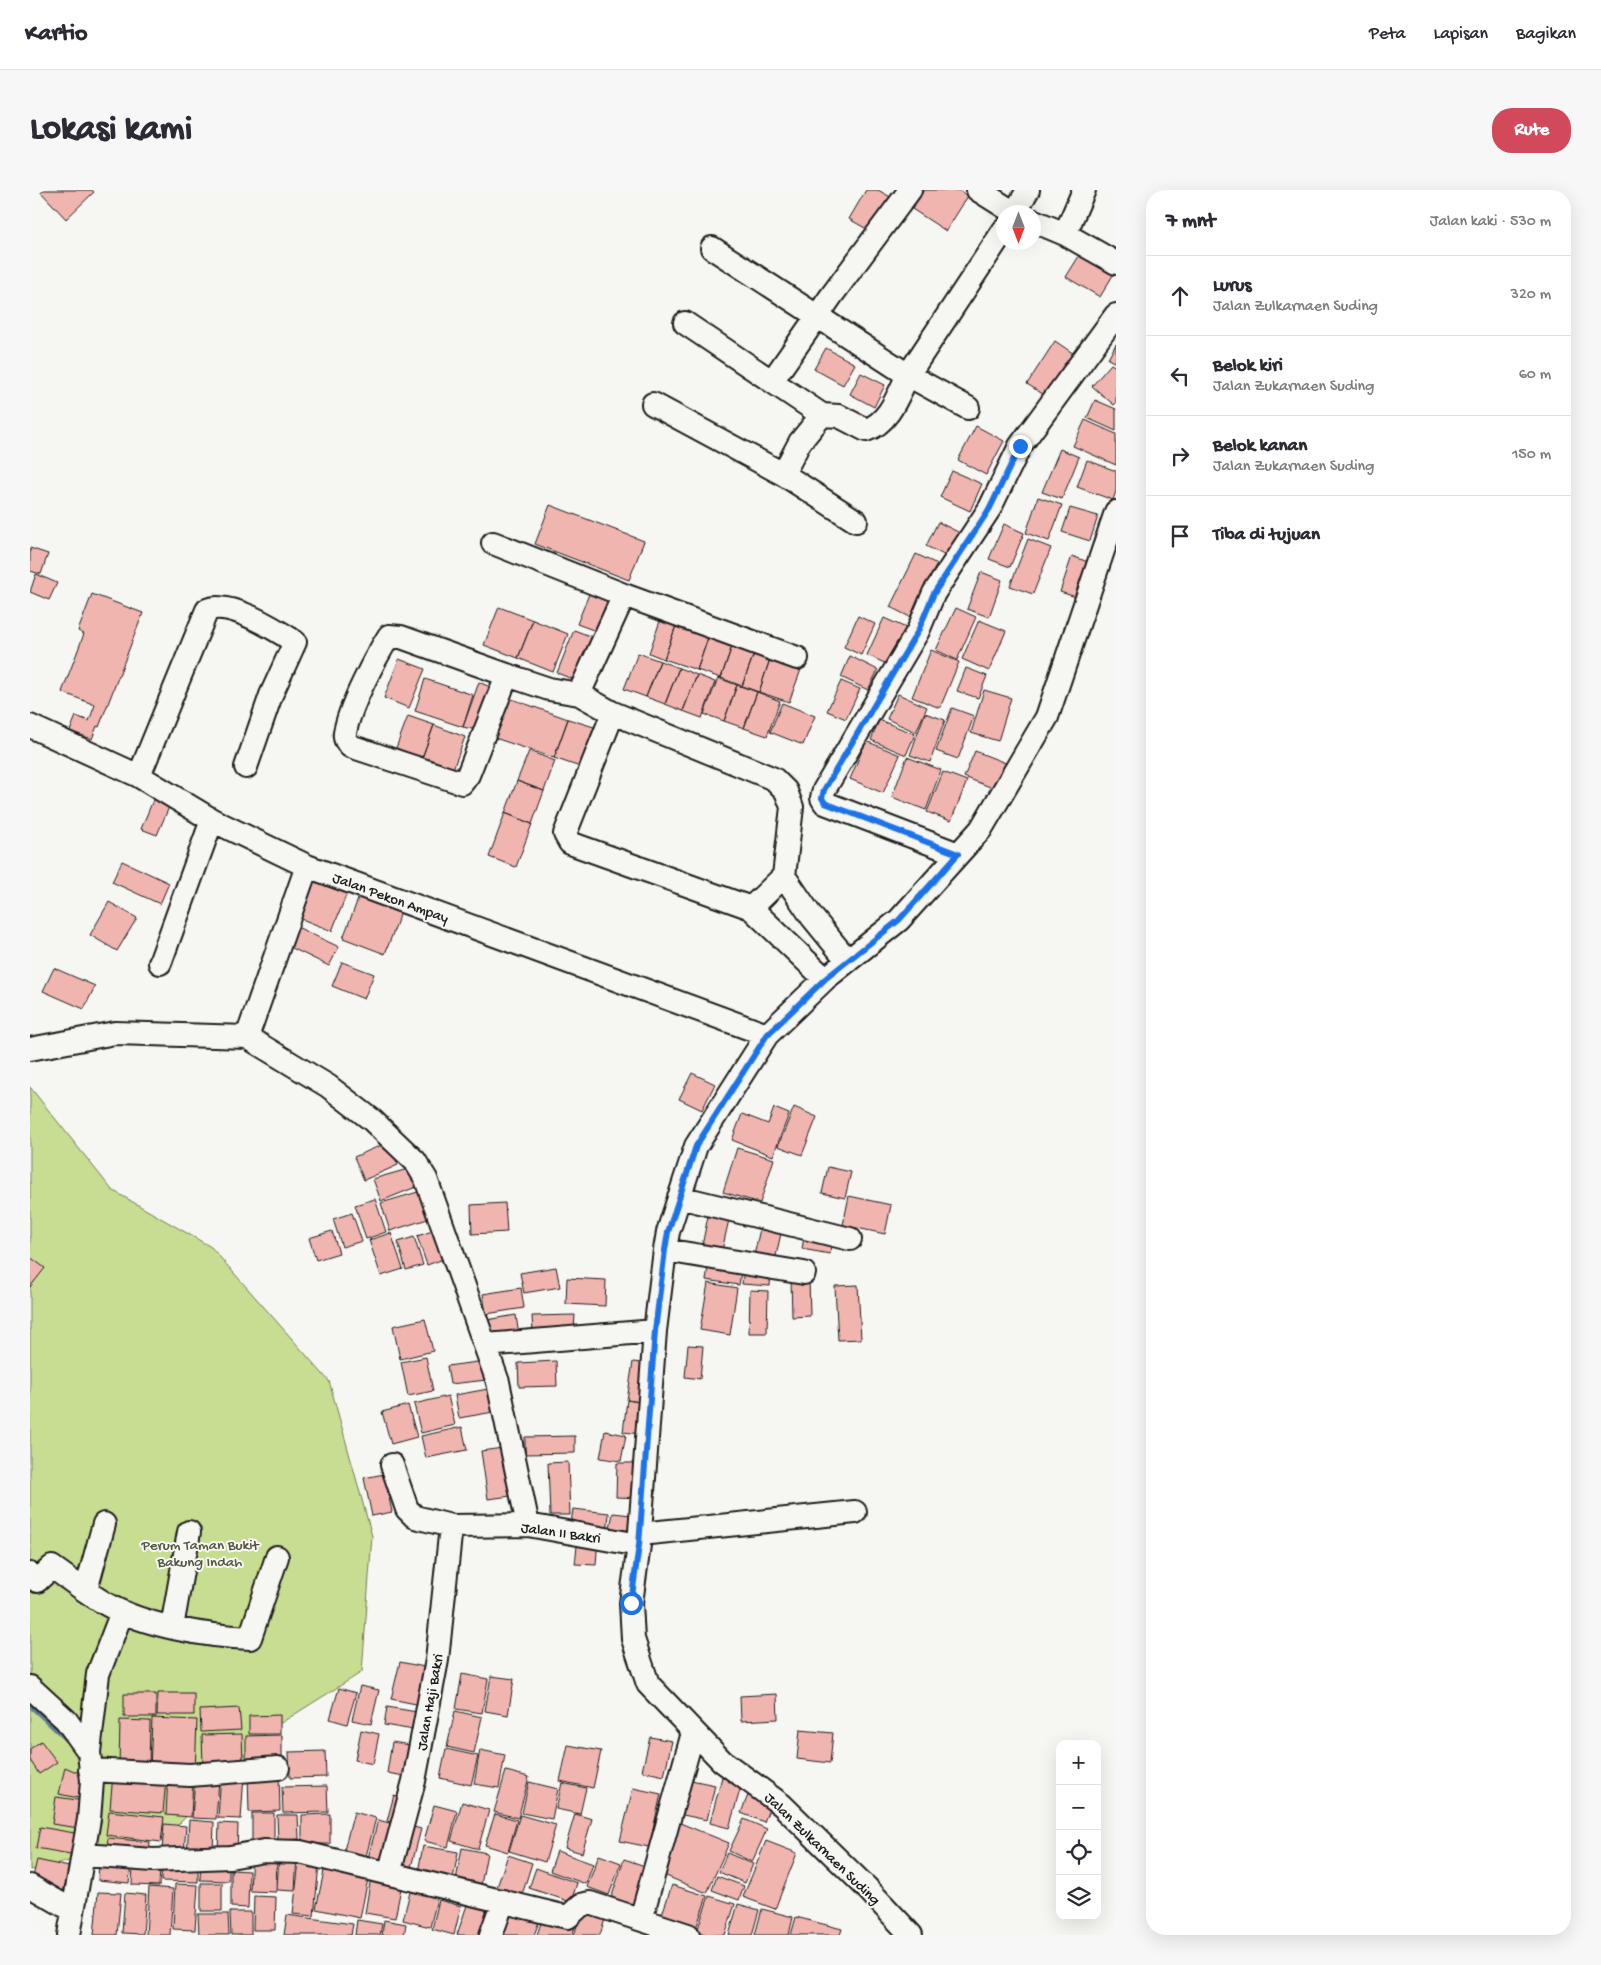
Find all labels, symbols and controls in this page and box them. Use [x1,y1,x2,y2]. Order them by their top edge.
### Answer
text: Kartio [25,20,88,49]
text: Peta [1369,24,1406,45]
text: Lapisan [1434,24,1488,45]
text: Bagikan [1516,24,1576,45]
button: Rute [1492,108,1571,153]
text: Lokasi kami [30,110,192,151]
north arrow [996,205,1041,250]
text: 7 mnt [1166,210,1215,235]
text: Jalan kaki · 530 m [1430,213,1551,232]
text: Lurus [1213,275,1252,298]
icon: ahead [1166,282,1194,310]
text: 320 m [1511,286,1551,305]
text: Jalan Zulkarnaen Suding [1213,298,1378,317]
text: Belok kiri [1213,355,1283,378]
icon: left [1166,362,1194,390]
text: 60 m [1519,366,1551,385]
text: Jalan Zukarnaen Suding [1213,378,1374,397]
route end [1009,435,1032,458]
text: Belok kanan [1213,435,1307,458]
icon: right [1166,442,1194,470]
text: 150 m [1512,446,1551,465]
text: Jalan Zukarnaen Suding [1213,458,1374,477]
icon: arrive [1166,522,1194,550]
text: Tiba di tujuan [1213,524,1320,547]
street label: Jalan Pekon Ampay [330,870,451,928]
street label: Jalan II Bakri [520,1519,602,1549]
park label: Perum Taman Bukit Bakung Indah [140,1537,260,1572]
route start [620,1592,643,1615]
street label: Jalan Haji Bakri [414,1653,448,1752]
map controls [1056,1740,1101,1920]
button: + [1056,1740,1101,1785]
button: − [1056,1785,1101,1830]
street label: Jalan Zulkarnaen Suding [760,1789,883,1910]
button: locate [1056,1830,1101,1875]
button: layers [1056,1875,1101,1920]

